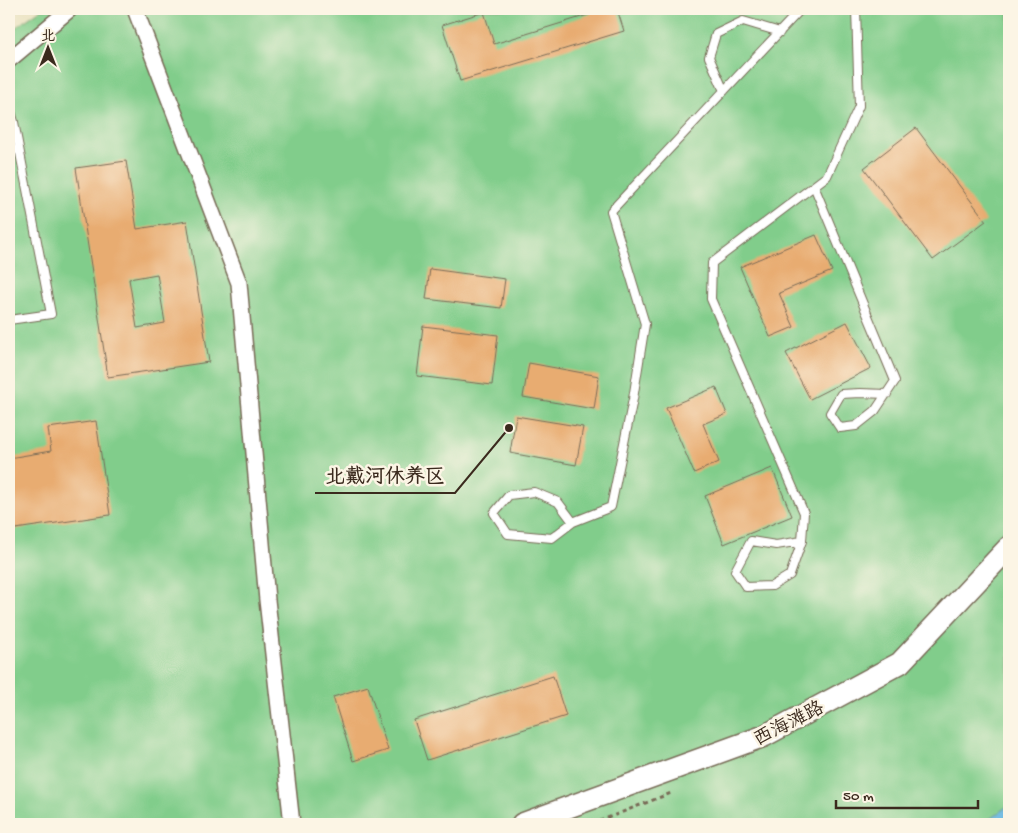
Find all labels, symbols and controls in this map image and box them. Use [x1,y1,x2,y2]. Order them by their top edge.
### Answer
north arrow [22,22,72,72]
text: 北 [41,29,55,46]
callout: 北戴河休养区 [315,458,455,493]
text: 北戴河休养区 [325,465,445,490]
street label: 西海滩路 [750,697,829,753]
scale bar [836,778,978,810]
text: 50 m [843,788,874,806]

